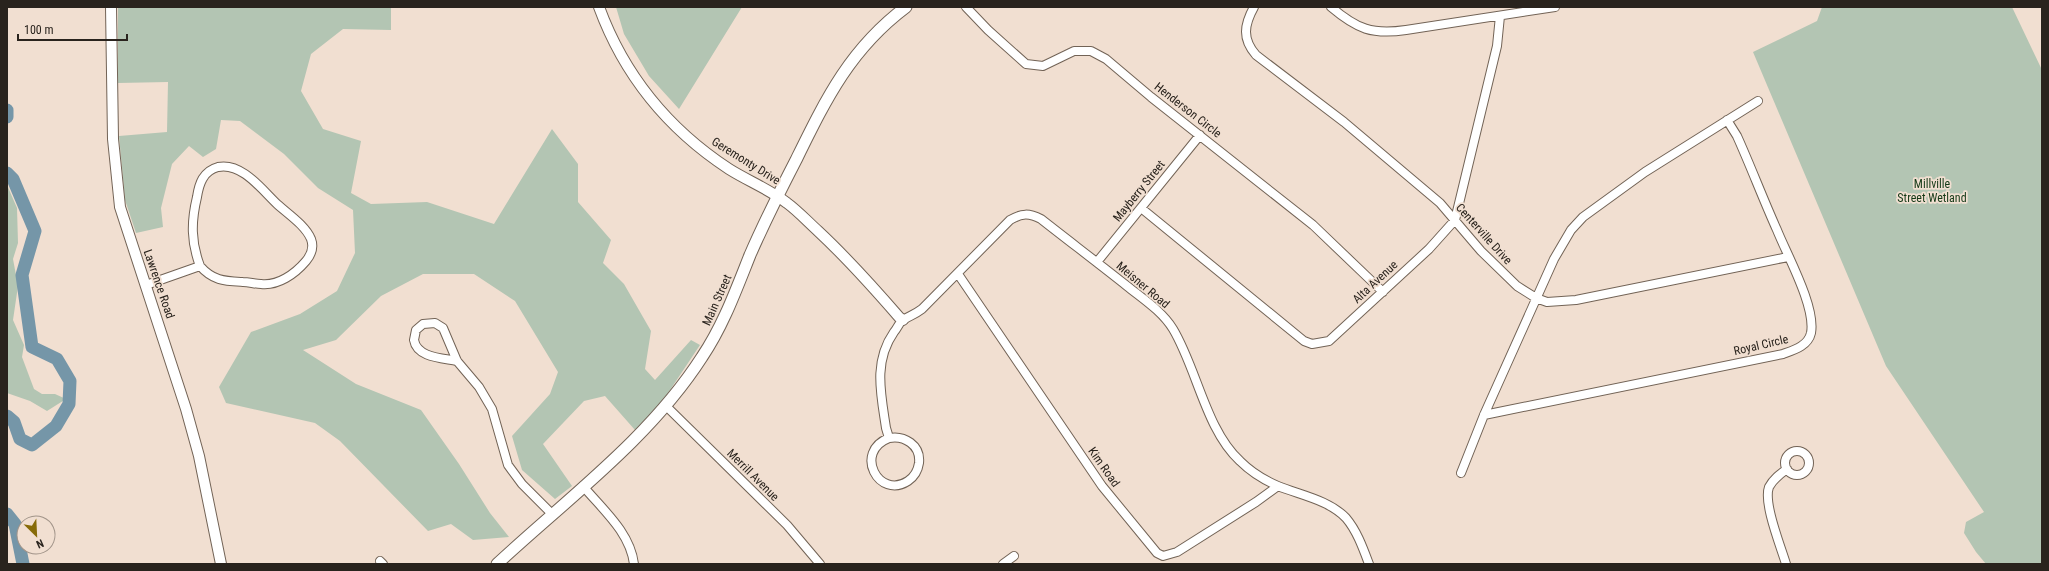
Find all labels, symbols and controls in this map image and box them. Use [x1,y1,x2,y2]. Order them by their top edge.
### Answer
scale bar [18,16,127,42]
text: 100 m [24,23,54,37]
street label: Henderson Circle [1152,79,1225,141]
street label: Geremonty Drive [709,134,783,188]
street label: Mayberry Street [1110,157,1168,224]
park label: Millville Street Wetland [1897,177,1967,205]
street label: Centerville Drive [1453,201,1515,268]
street label: Lawrence Road [141,248,177,320]
street label: Alta Avenue [1350,257,1401,306]
street label: Meisner Road [1114,259,1172,311]
street label: Main Street [700,272,735,328]
street label: Royal Circle [1732,332,1790,358]
street label: Kim Road [1085,444,1123,490]
street label: Merrill Avenue [724,446,782,504]
north arrow [16,515,56,555]
text: N [34,536,46,551]

